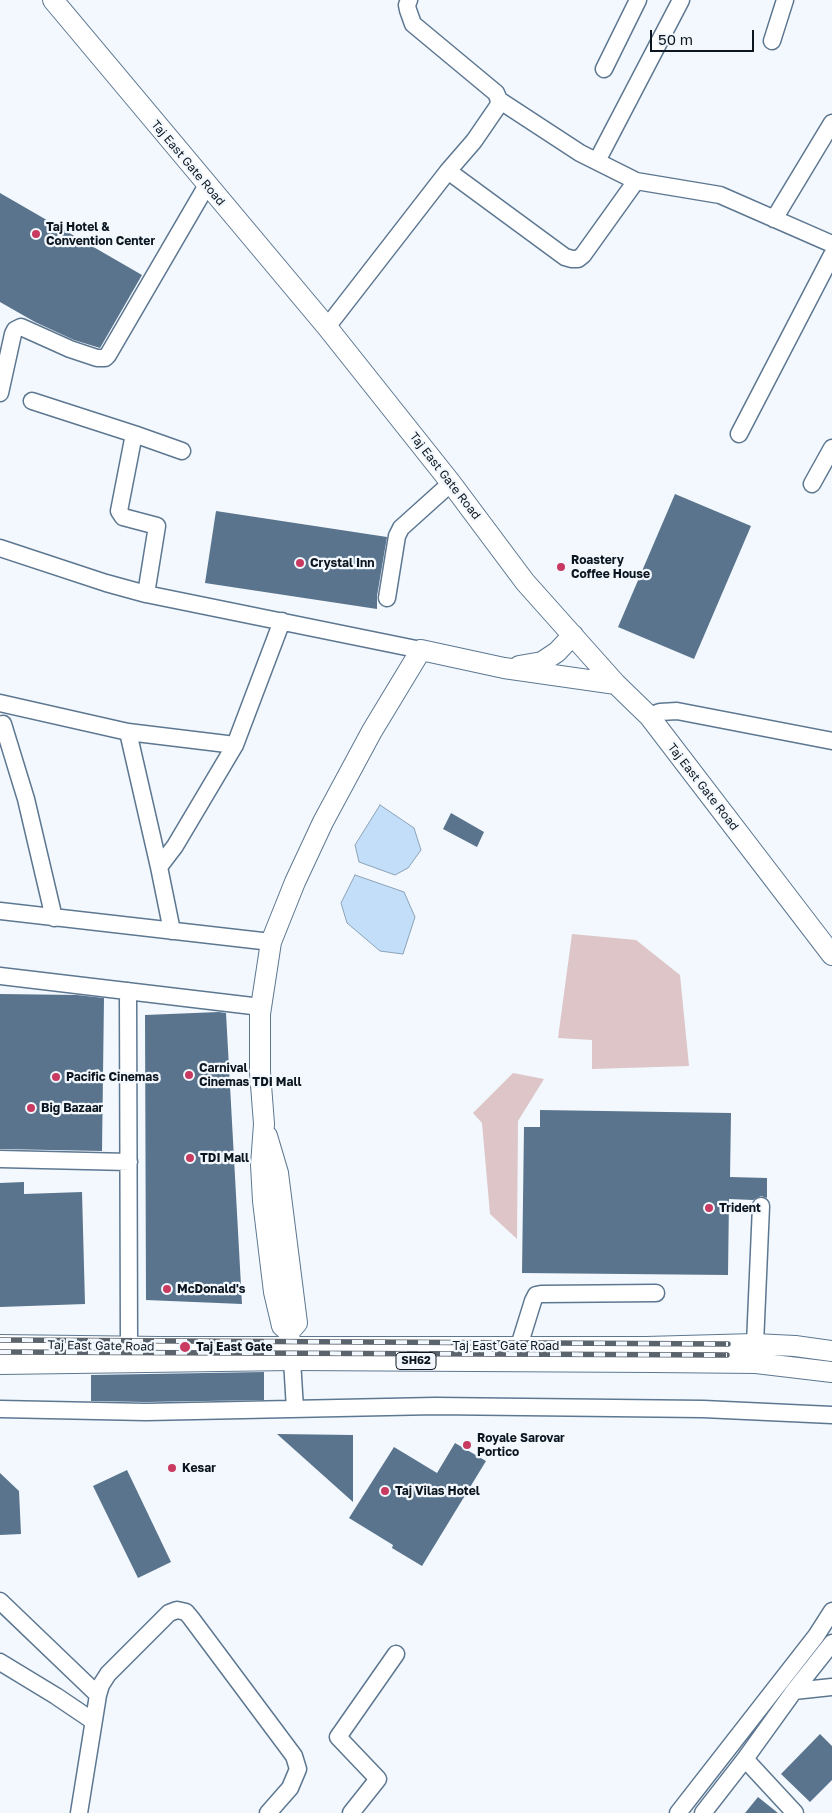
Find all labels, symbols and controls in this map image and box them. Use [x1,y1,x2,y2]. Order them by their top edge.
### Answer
scale bar [652,20,756,52]
text: 50 m [658,30,693,48]
street label: Taj East Gate Road [148,117,228,209]
place label: Taj Hotel & Convention Center [46,220,155,248]
marker: Taj Hotel & Convention Center [30,228,42,240]
street label: Taj East Gate Road [406,429,484,523]
place label: Roastery Coffee House [571,553,650,581]
place label: Crystal Inn [310,556,375,570]
marker: Crystal Inn [294,557,306,569]
marker: Roastery Coffee House [555,561,567,573]
street label: Taj East Gate Road [664,740,742,834]
place label: Carnival Cinemas TDI Mall [199,1061,301,1089]
marker: Carnival Cinemas TDI Mall [183,1069,195,1081]
place label: Pacific Cinemas [66,1070,159,1084]
marker: Pacific Cinemas [50,1071,62,1083]
place label: Big Bazaar [41,1101,103,1115]
marker: Big Bazaar [25,1102,37,1114]
place label: TDI Mall [200,1151,249,1165]
marker: TDI Mall [184,1152,196,1164]
place label: Trident [719,1201,761,1215]
marker: Trident [703,1202,715,1214]
place label: McDonald's [177,1282,246,1296]
marker: McDonald's [161,1283,173,1295]
street label: Taj East Gate Road [47,1338,155,1354]
street label: Taj East Gate Road [453,1339,559,1353]
marker: Taj East Gate [178,1340,192,1354]
place label: Taj East Gate [196,1340,273,1354]
road number: SH62 [396,1352,436,1370]
place label: Royale Sarovar Portico [477,1431,565,1459]
marker: Royale Sarovar Portico [461,1439,473,1451]
place label: Kesar [182,1461,216,1475]
marker: Kesar [166,1462,178,1474]
place label: Taj Vilas Hotel [395,1484,480,1498]
marker: Taj Vilas Hotel [379,1485,391,1497]

